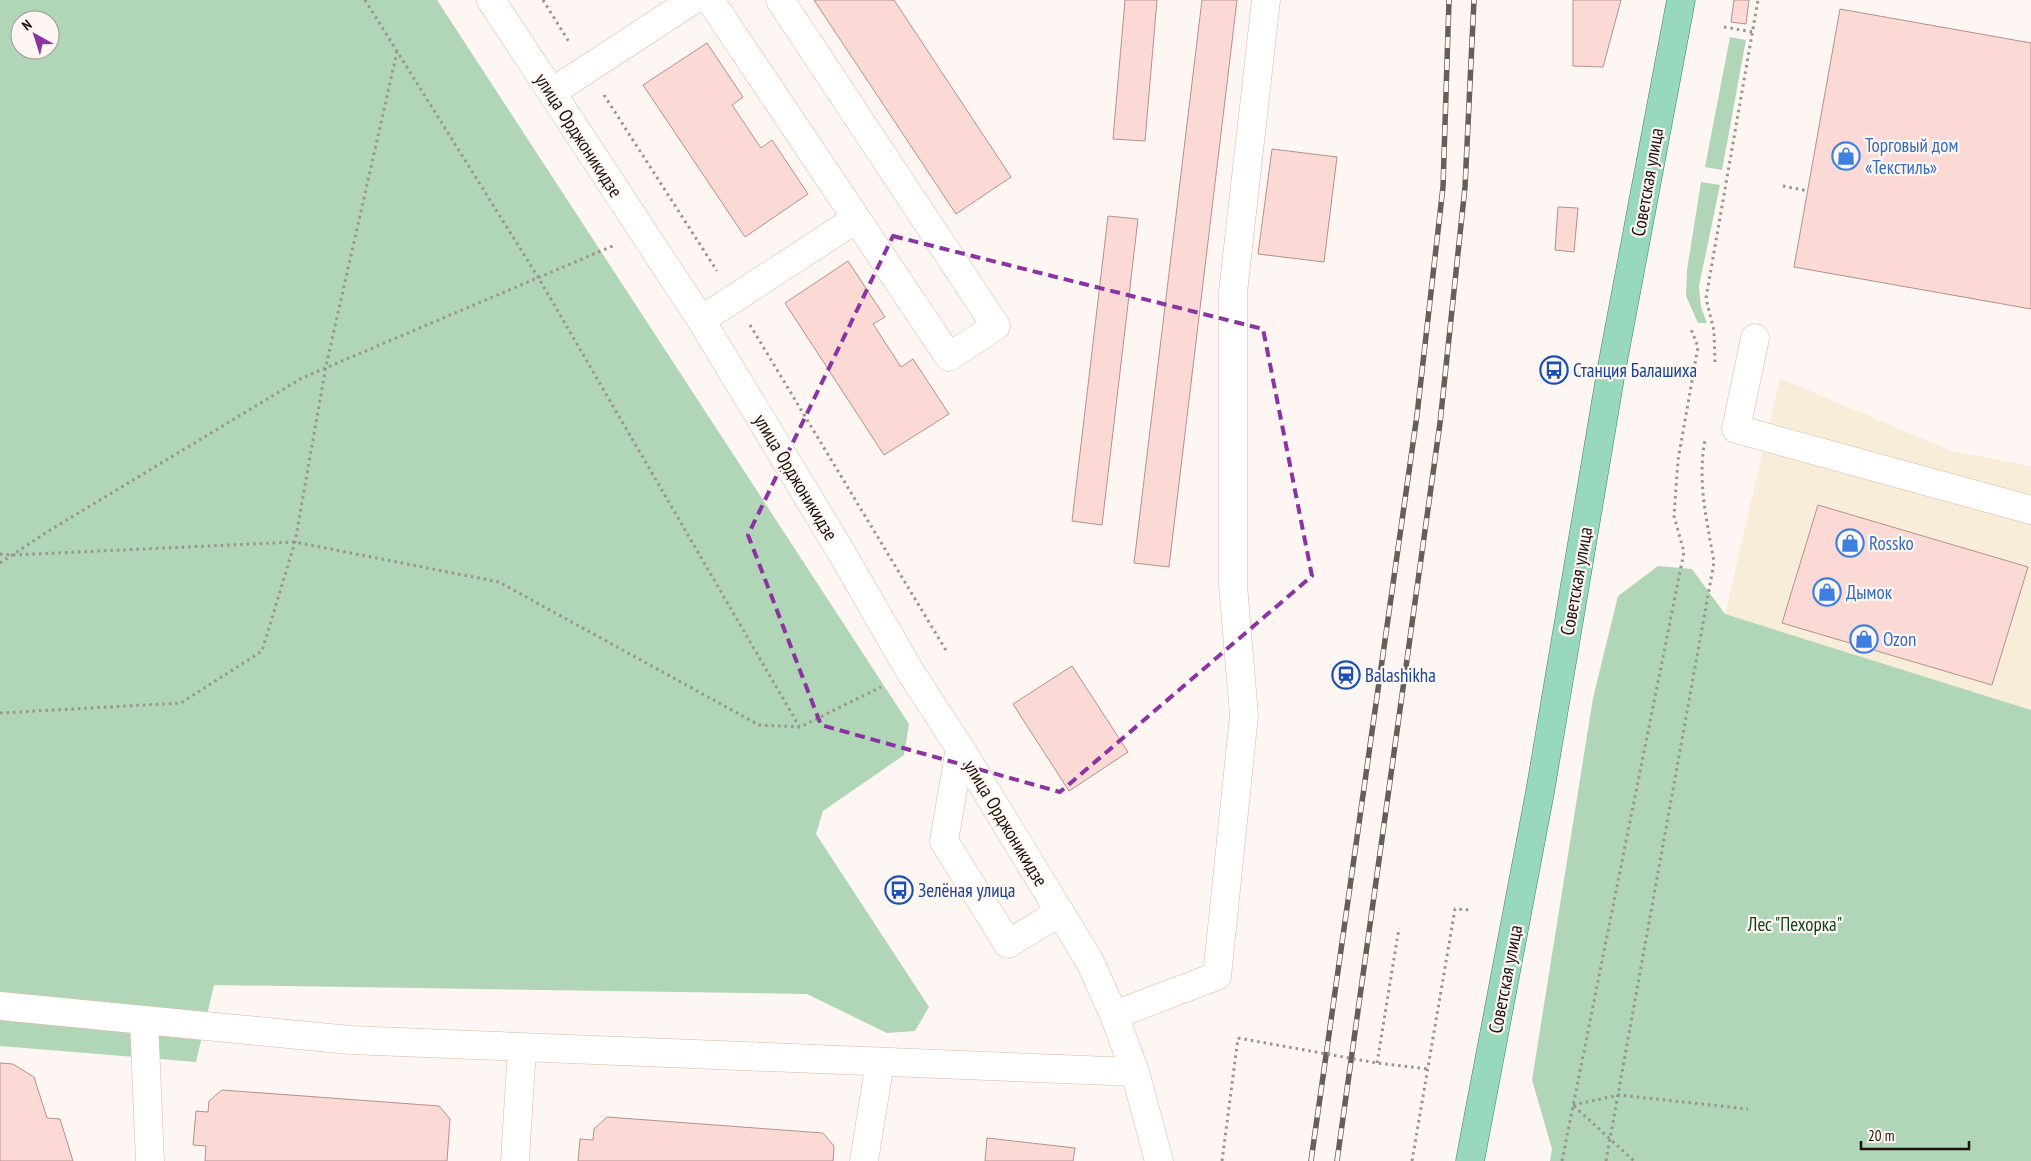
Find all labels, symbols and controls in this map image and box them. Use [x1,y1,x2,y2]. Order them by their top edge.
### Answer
north arrow [10,10,60,60]
text: N [18,16,35,34]
street label: улица Орджоникидзе [530,68,628,202]
street label: Советская улица [1626,126,1668,238]
place label: Торговый дом «Текстиль» [1865,133,1958,179]
shop icon: Торговый дом «Текстиль» [1831,141,1861,171]
bus stop icon: Станция Балашиха [1539,355,1569,385]
place label: Станция Балашиха [1573,358,1697,382]
street label: улица Орджоникидзе [749,409,843,545]
street label: Советская улица [1555,525,1597,637]
shop icon: Rossko [1835,528,1865,558]
place label: Rossko [1869,531,1914,555]
shop icon: Дымок [1812,577,1842,607]
place label: Дымок [1846,580,1893,604]
shop icon: Ozon [1849,624,1879,654]
place label: Ozon [1883,627,1916,651]
station icon: Balashikha [1331,660,1361,690]
place label: Balashikha [1365,663,1436,687]
street label: улица Орджоникидзе [959,755,1053,891]
bus stop icon: Зелёная улица [884,875,914,905]
place label: Зелёная улица [918,878,1015,902]
park label: Лес "Пехорка" [1747,912,1842,936]
street label: Советская улица [1483,923,1527,1035]
scale bar [1861,1118,1968,1150]
text: 20 m [1868,1126,1894,1145]

